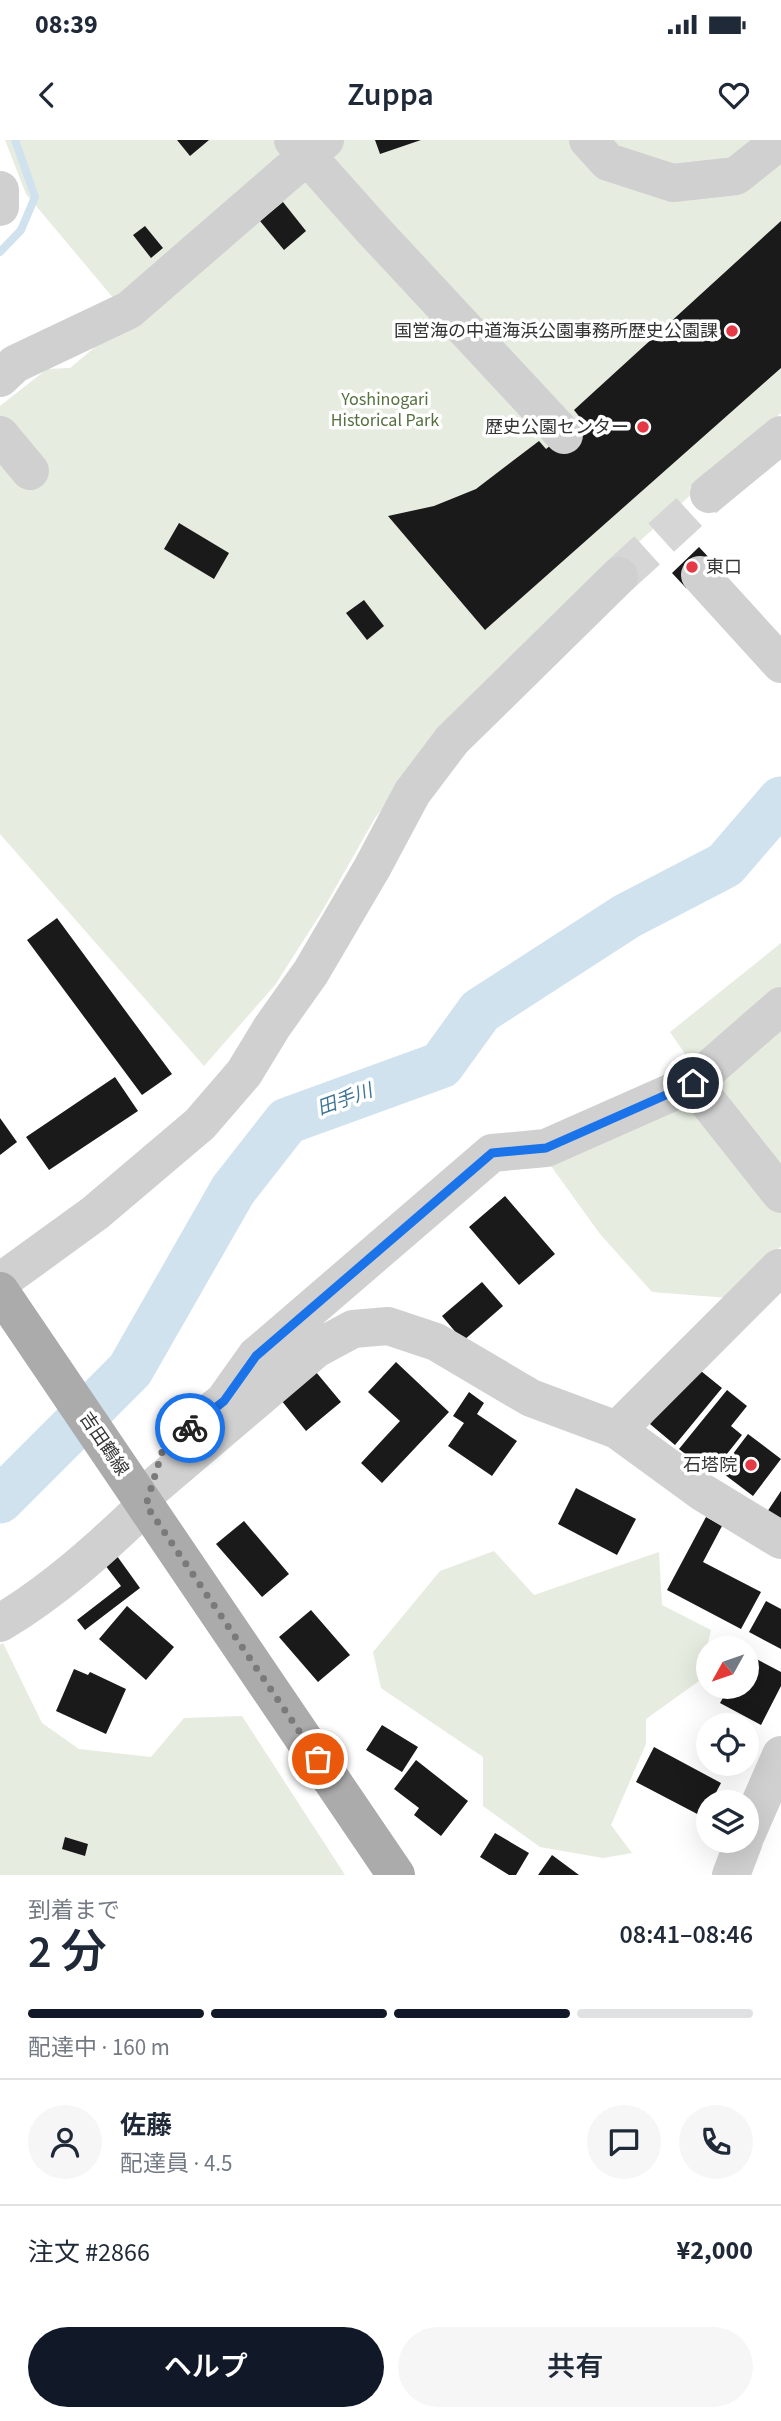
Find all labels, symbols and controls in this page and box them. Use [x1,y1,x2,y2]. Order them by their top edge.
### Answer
text: 08:39 [35,6,98,43]
text: Zuppa [347,72,434,118]
icon: back [28,76,66,114]
icon: heart [715,76,753,114]
place label: 国営海の中道海浜公園事務所歴史公園課 [394,319,718,344]
marker: 国営海の中道海浜公園事務所歴史公園課 [724,323,740,339]
park label: Yoshinogari Historical Park [331,387,439,433]
place label: 歴史公園センター [485,415,629,440]
marker: 歴史公園センター [635,419,651,435]
place label: 東口 [706,555,742,580]
marker: 東口 [684,559,700,575]
pin [663,1053,723,1113]
icon: home [674,1064,712,1102]
water label: 田手川 [314,1077,378,1122]
courier [155,1393,225,1463]
street label: 吉田鶴線 [74,1407,134,1481]
icon: bike [171,1409,209,1447]
place label: 石塔院 [683,1453,737,1478]
marker: 石塔院 [743,1457,759,1473]
north arrow [696,1636,760,1699]
map controls [696,1636,759,1853]
button: locate [696,1713,759,1776]
pin [288,1729,348,1789]
icon: bag [299,1740,337,1778]
button: layers [696,1790,759,1853]
text: 到着まで [28,1894,120,1927]
text: 08:41–08:46 [620,1916,753,1953]
text: 2 分 [28,1920,107,1985]
text: 配達中 · 160 m [28,2031,170,2064]
button: person [28,2105,102,2179]
button: chat [587,2105,661,2179]
button: phone [679,2105,753,2179]
text: 佐藤 [120,2107,172,2144]
text: 配達員 · 4.5 [120,2147,233,2180]
text: ¥2,000 [677,2232,753,2269]
text: 注文 #2866 [28,2234,150,2271]
button: ヘルプ [28,2327,384,2407]
button: 共有 [398,2327,753,2407]

